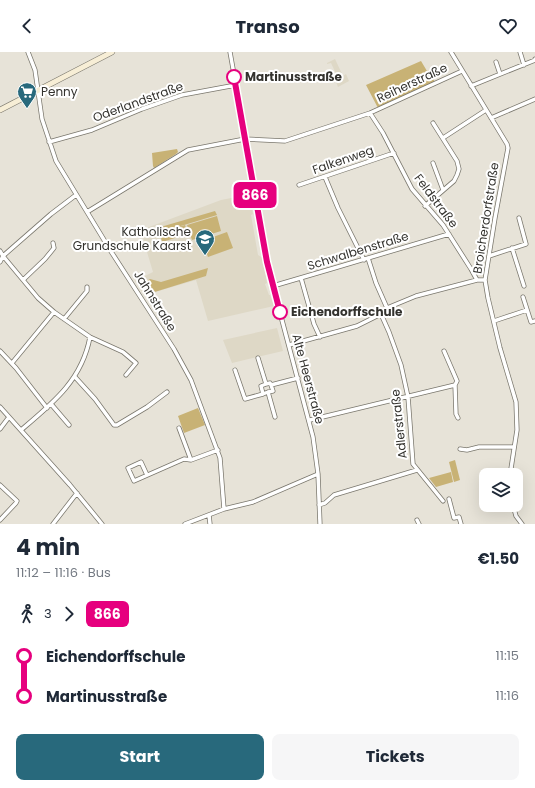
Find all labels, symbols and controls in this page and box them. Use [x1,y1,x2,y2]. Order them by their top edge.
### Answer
text: Transo [235,14,300,39]
icon: back [16,15,38,37]
icon: heart [497,15,519,37]
street label: Reiherstraße [374,59,450,106]
place label: Martinusstraße [245,68,343,85]
marker: Martinusstraße [226,69,242,85]
street label: Oderlandstraße [90,77,185,126]
supermarket icon: Penny [16,81,38,109]
place label: Penny [41,83,78,100]
street label: Falkenweg [310,141,376,178]
street label: Broicherdorfstraße [468,161,503,275]
street label: Feldstraße [411,170,462,231]
line badge: 866 [232,182,278,208]
text: 866 [242,185,268,205]
place label: Katholische Grundschule Kaarst [73,223,191,254]
street label: Schwalbenstraße [305,227,411,274]
school or university icon: Katholische Grundschule Kaarst [194,228,216,256]
street label: Jahnstraße [130,267,181,334]
place label: Eichendorffschule [291,303,403,320]
marker: Eichendorffschule [272,304,288,320]
street label: Alte Heerstraße [288,332,329,426]
street label: Adlerstraße [386,388,411,460]
map controls [479,468,523,512]
button: layers [479,468,523,512]
text: 4 min [16,532,80,563]
text: €1.50 [478,548,519,569]
text: 11:12 – 11:16 · Bus [16,563,111,582]
icon: walk [16,603,38,625]
icon: forward [58,603,80,625]
text: 3 [44,604,52,623]
text: 866 [94,604,121,624]
text: Eichendorffschule [46,646,185,667]
text: 11:15 [496,646,519,665]
text: Martinusstraße [46,686,167,707]
text: 11:16 [495,686,519,705]
button: Start [16,734,264,780]
button: Tickets [272,734,519,780]

